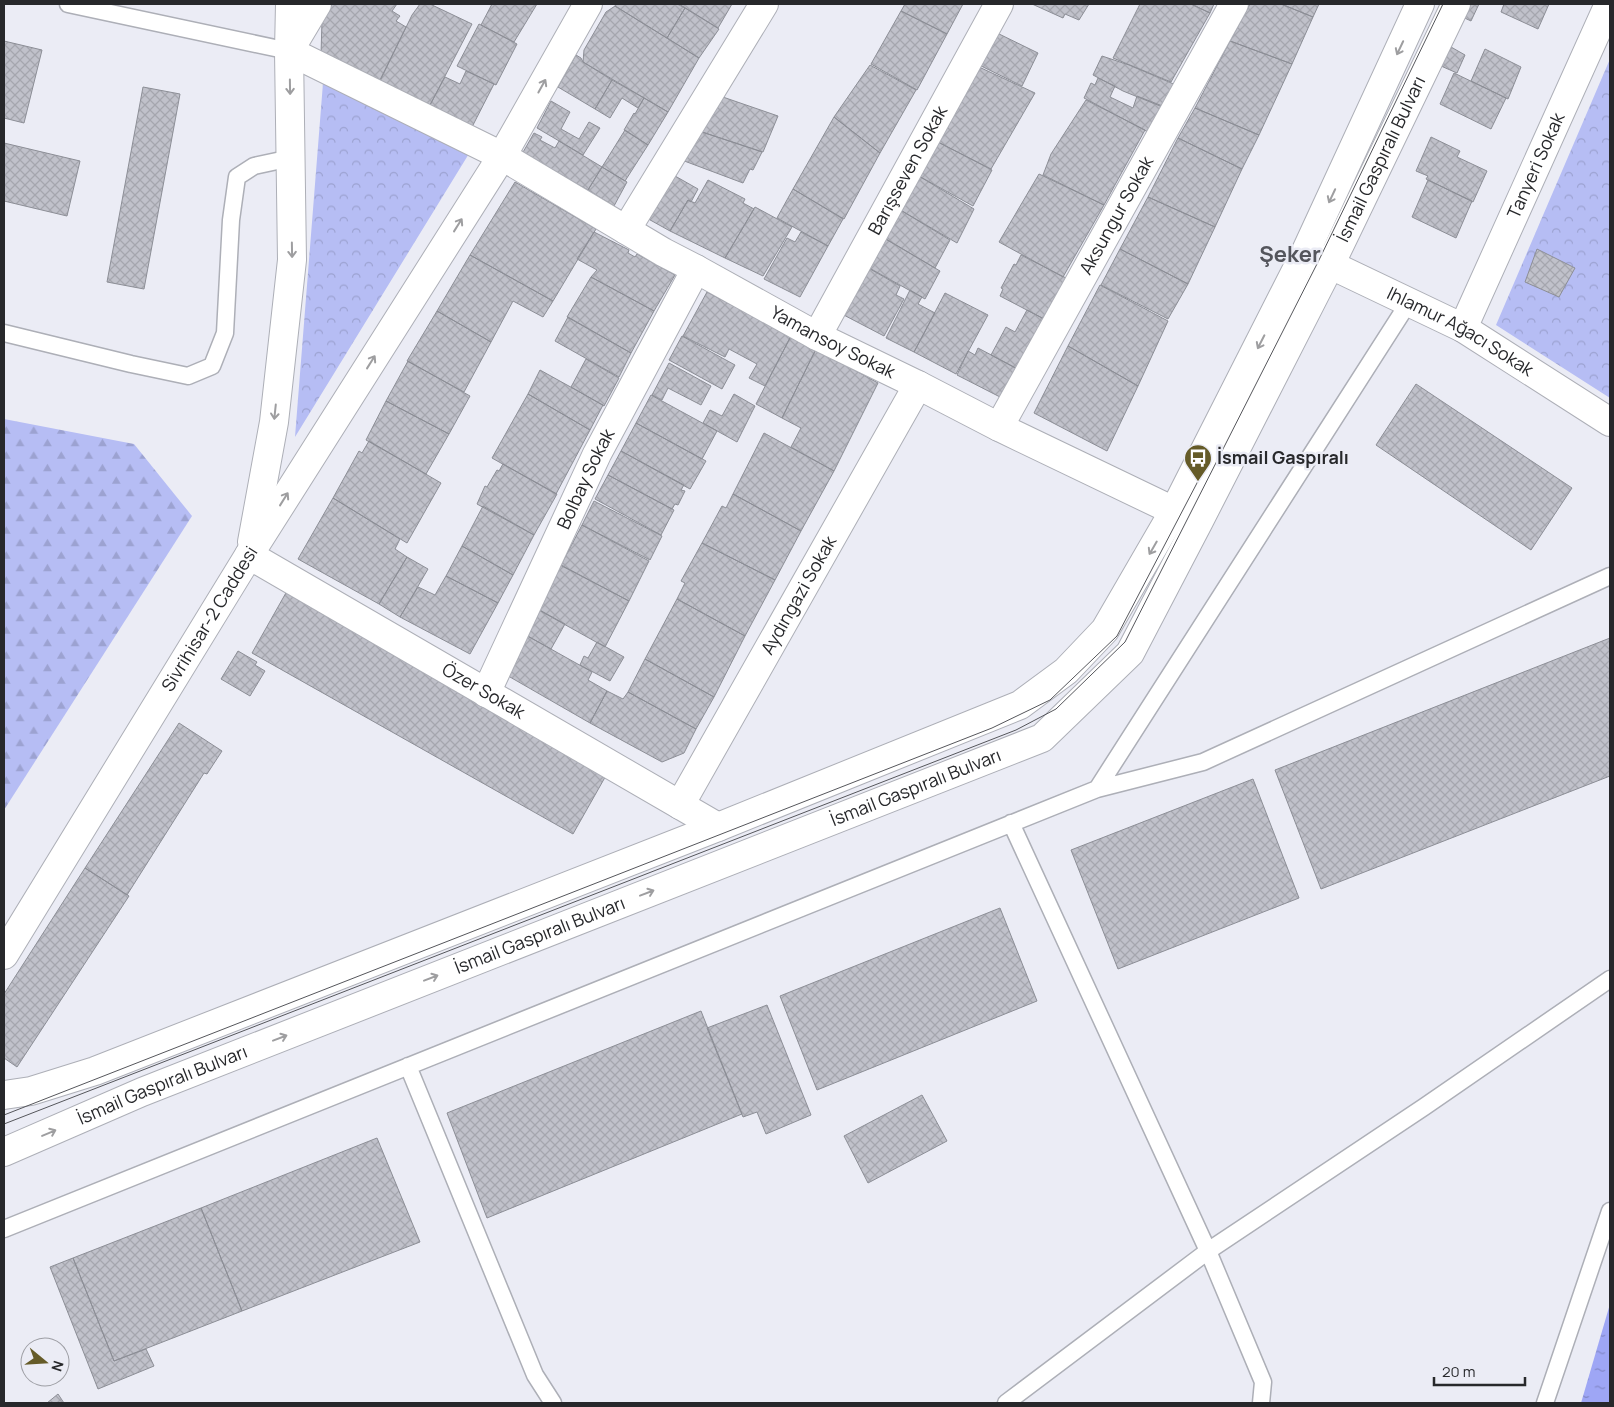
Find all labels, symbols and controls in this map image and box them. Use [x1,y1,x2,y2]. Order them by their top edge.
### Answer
one-way arrow [1395,40,1404,55]
street label: İsmail Gaspıralı Bulvarı [1330,72,1430,246]
one-way arrow [537,78,547,93]
one-way arrow [285,79,294,95]
street label: Barışseven Sokak [862,100,953,239]
street label: Tanyeri Sokak [1501,108,1570,222]
street label: Aksungur Sokak [1073,150,1159,279]
one-way arrow [1327,188,1336,203]
one-way arrow [453,218,464,232]
district label: Şeker [1259,239,1321,269]
one-way arrow [287,242,297,258]
street label: Ihlamur Ağacı Sokak [1383,281,1540,382]
street label: Yamansoy Sokak [767,300,901,384]
one-way arrow [1255,334,1265,349]
one-way arrow [367,356,377,370]
one-way arrow [270,403,280,419]
street label: Bolbay Sokak [551,423,620,533]
bus stop icon: İsmail Gaspıralı [1183,443,1213,482]
place label: İsmail Gaspıralı [1217,445,1349,469]
one-way arrow [280,493,290,507]
street label: Aydıngazi Sokak [755,530,842,659]
one-way arrow [1147,540,1157,554]
street label: Sivrihisar-2 Caddesi [155,541,263,695]
street label: Özer Sokak [438,657,531,724]
street label: İsmail Gaspıralı Bulvarı [827,742,1004,831]
one-way arrow [640,888,655,897]
street label: İsmail Gaspıralı Bulvarı [451,890,628,979]
one-way arrow [423,973,438,983]
one-way arrow [272,1033,287,1042]
street label: İsmail Gaspıralı Bulvarı [73,1039,250,1130]
one-way arrow [41,1127,56,1136]
north arrow [20,1337,70,1387]
scale bar [1434,1354,1525,1386]
text: N [47,1358,68,1374]
text: 20 m [1442,1361,1475,1382]

